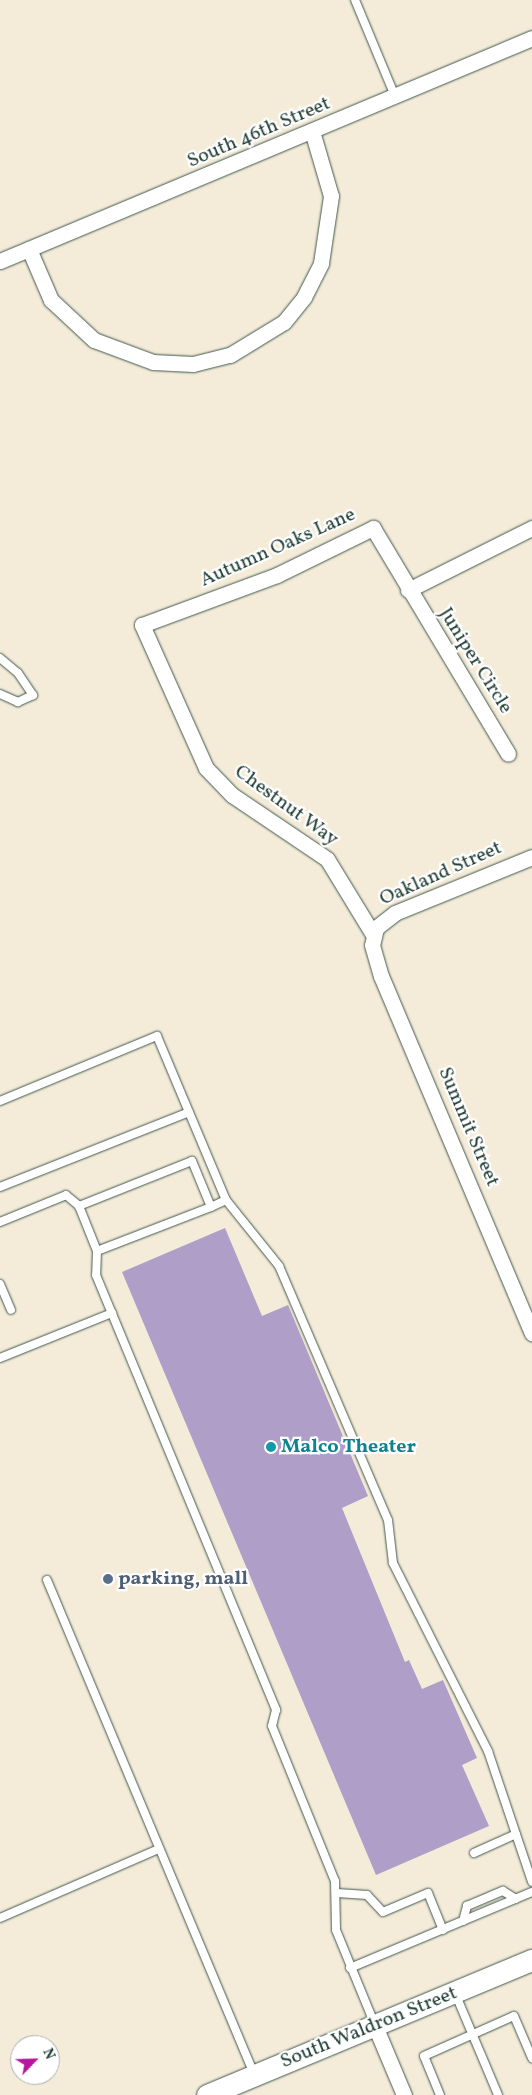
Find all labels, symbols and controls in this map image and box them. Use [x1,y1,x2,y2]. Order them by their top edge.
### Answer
street label: South 46th Street [184,92,334,174]
street label: Autumn Oaks Lane [197,503,359,593]
street label: Juniper Circle [433,604,517,718]
street label: Chestnut Way [229,760,343,852]
street label: Oakland Street [376,836,506,912]
street label: Summit Street [432,1064,504,1190]
place label: Malco Theater [281,1435,416,1459]
marker: Malco Theater [265,1441,277,1453]
place label: parking, mall [118,1567,248,1591]
marker: parking, mall [102,1573,114,1585]
street label: South Waldron Street [277,1981,461,2075]
north arrow [10,2035,60,2085]
text: N [37,2046,59,2063]

